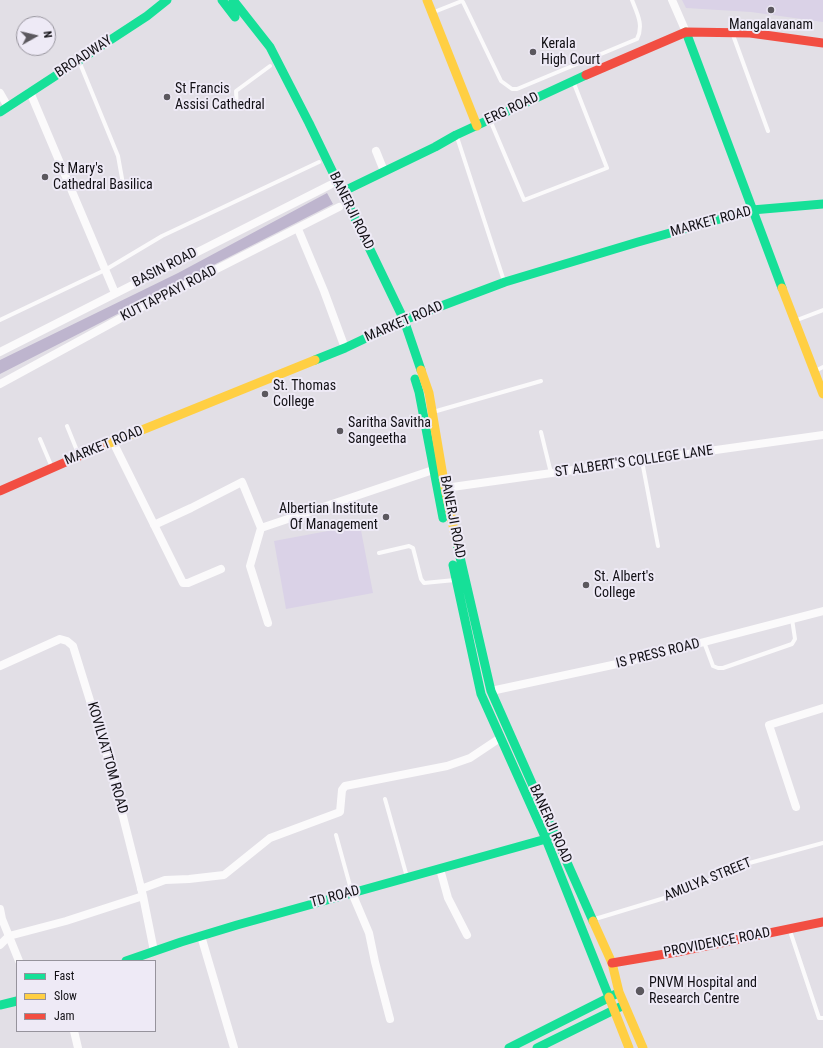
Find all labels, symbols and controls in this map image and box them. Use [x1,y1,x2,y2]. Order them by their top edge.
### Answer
marker: Mangalavanam [766,5,776,15]
north arrow [16,16,56,56]
place label: Mangalavanam [729,17,813,33]
text: N [40,30,54,39]
street label: BROADWAY [52,32,116,82]
place label: Kerala High Court [541,36,600,68]
marker: Kerala High Court [528,47,538,57]
place label: St Francis Assisi Cathedral [175,81,265,114]
street label: ERG ROAD [482,89,542,129]
marker: St Francis Assisi Cathedral [162,92,172,102]
place label: St Mary's Cathedral Basilica [53,161,153,194]
street label: BANERJI ROAD [325,170,377,252]
marker: St Mary's Cathedral Basilica [40,172,50,182]
street label: MARKET ROAD [669,203,753,241]
street label: BASIN ROAD [130,245,200,291]
street label: KUTTAPPAYI ROAD [118,263,220,325]
street label: MARKET ROAD [362,298,446,346]
place label: St. Thomas College [273,378,336,410]
marker: St. Thomas College [260,389,270,399]
place label: Saritha Savitha Sangeetha [348,415,431,448]
street label: MARKET ROAD [62,423,146,469]
marker: Saritha Savitha Sangeetha [335,426,345,436]
street label: ST ALBERT'S COLLEGE LANE [554,443,714,481]
street label: BANERJI ROAD [436,474,468,560]
place label: Albertian Institute Of Management [279,501,378,534]
marker: Albertian Institute Of Management [381,512,391,522]
place label: St. Albert's College [594,569,654,602]
marker: St. Albert's College [581,580,591,590]
street label: IS PRESS ROAD [614,635,702,673]
street label: KOVILVATTOM ROAD [83,700,131,816]
street label: BANERJI ROAD [525,782,575,866]
street label: AMULYA STREET [662,855,754,905]
street label: TD ROAD [309,882,361,912]
street label: PROVIDENCE ROAD [662,924,772,962]
legend [16,960,156,1032]
text: Fast [54,969,74,983]
place label: PNVM Hospital and Research Centre [649,975,757,1008]
marker: PNVM Hospital and Research Centre [634,985,646,997]
text: Slow [54,989,77,1003]
text: Jam [54,1009,75,1023]

